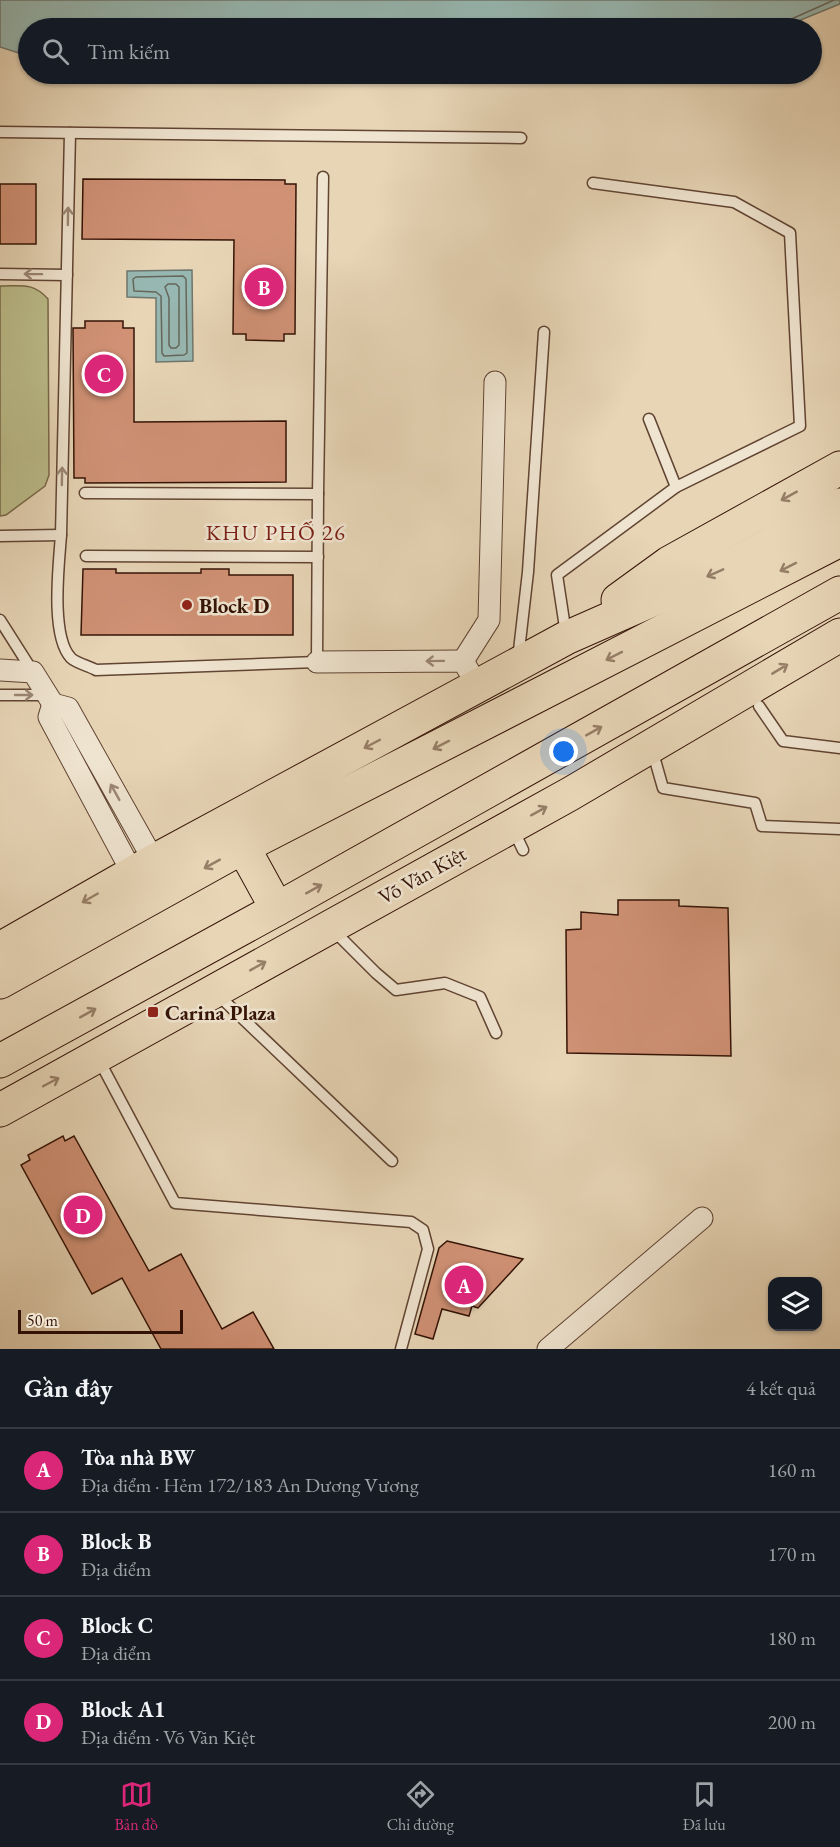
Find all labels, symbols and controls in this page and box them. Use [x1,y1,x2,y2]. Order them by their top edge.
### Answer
search box [18,18,822,84]
icon: search [39,35,72,68]
text: Tìm kiếm [87,37,170,66]
one-way arrow [62,207,74,227]
pin: B [244,264,284,310]
one-way arrow [24,268,44,280]
pin: C [84,352,124,397]
one-way arrow [57,467,68,487]
one-way arrow [781,490,798,502]
district label: KHU PHỐ 26 [206,518,346,547]
one-way arrow [780,561,797,573]
one-way arrow [706,567,724,579]
place label: Block D [199,592,269,619]
marker: Block D [180,598,194,612]
one-way arrow [606,651,624,662]
one-way arrow [425,655,445,667]
one-way arrow [771,663,788,675]
one-way arrow [13,689,33,701]
one-way arrow [585,725,602,737]
your location [549,737,578,766]
one-way arrow [363,739,381,750]
one-way arrow [433,739,450,751]
one-way arrow [109,784,121,801]
one-way arrow [530,805,547,817]
street label: Võ Văn Kiệt [373,840,471,910]
one-way arrow [204,858,221,870]
one-way arrow [306,882,323,894]
one-way arrow [82,892,99,904]
one-way arrow [249,960,266,972]
place label: Carina Plaza [165,999,276,1026]
marker: Carina Plaza [146,1005,160,1019]
one-way arrow [79,1007,96,1019]
one-way arrow [42,1076,60,1087]
pin: D [64,1192,103,1238]
pin: A [444,1262,484,1308]
map controls [768,1277,822,1331]
button: layers [768,1277,822,1331]
scale bar [18,1307,183,1334]
text: 50 m [27,1310,58,1331]
text: Gần đây [24,1371,113,1405]
text: 4 kết quả [746,1375,816,1401]
text: Tòa nhà BW [81,1443,195,1472]
text: A [36,1457,51,1483]
text: 160 m [768,1457,816,1483]
text: Địa điểm · Hẻm 172/183 An Dương Vương [81,1472,419,1498]
text: Block B [81,1527,152,1556]
text: B [37,1541,50,1567]
text: 170 m [768,1541,816,1567]
text: Địa điểm [81,1556,151,1582]
text: Block C [81,1611,153,1640]
text: C [36,1625,51,1651]
text: 180 m [768,1625,816,1651]
text: Địa điểm [81,1640,151,1666]
text: Block A1 [81,1695,165,1724]
text: D [36,1709,51,1735]
text: 200 m [768,1709,816,1735]
text: Địa điểm · Võ Văn Kiệt [81,1724,255,1750]
tab: Bản đồ [114,1778,158,1835]
tab: Chỉ đường [387,1778,454,1835]
tab: Đã lưu [683,1778,726,1835]

